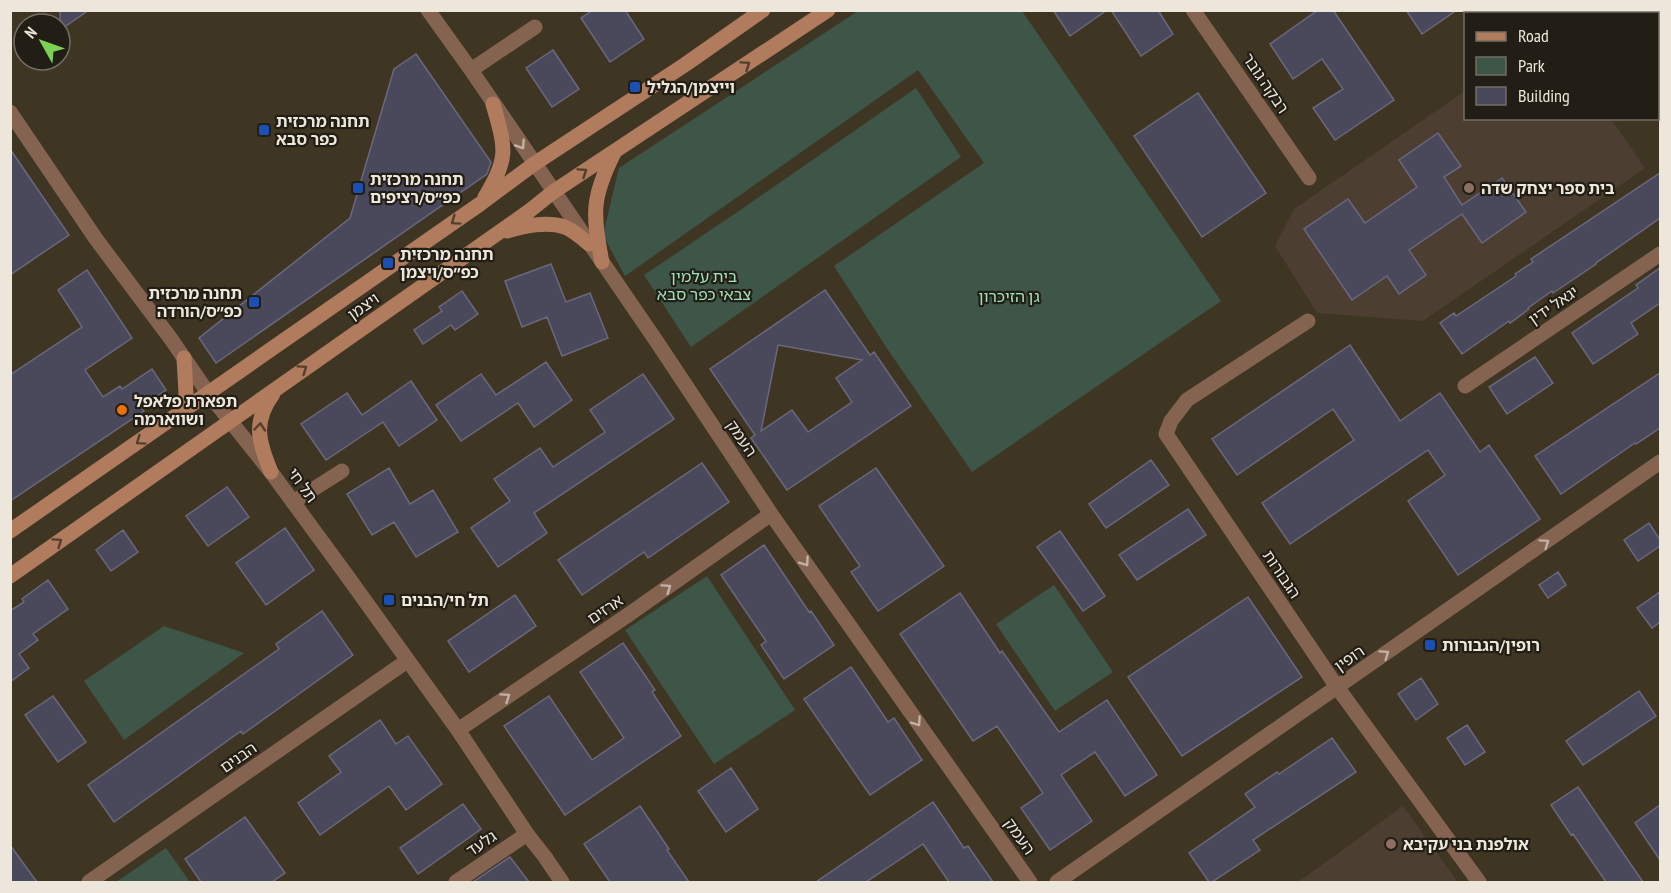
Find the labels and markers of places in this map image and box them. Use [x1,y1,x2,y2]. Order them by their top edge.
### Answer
place label: וייצמן/הגליל [647,77,735,97]
marker: וייצמן/הגליל [628,80,642,94]
place label: תחנה מרכזית כפר סבא [276,111,370,149]
marker: תחנה מרכזית כפר סבא [257,123,271,137]
place label: תחנה מרכזית כפ״ס/רציפים [370,169,464,207]
place label: בית ספר יצחק שדה [1481,178,1615,198]
marker: תחנה מרכזית כפ״ס/רציפים [351,181,365,195]
marker: בית ספר יצחק שדה [1462,181,1476,195]
place label: תחנה מרכזית כפ״ס/ויצמן [400,244,494,282]
marker: תחנה מרכזית כפ״ס/ויצמן [381,256,395,270]
place label: תחנה מרכזית כפ״ס/הורדה [148,283,242,321]
marker: תחנה מרכזית כפ״ס/הורדה [247,295,261,309]
place label: תפארת פלאפל ושווארמה [134,391,237,429]
marker: תפארת פלאפל ושווארמה [115,403,129,417]
place label: תל חי/הבנים [401,590,489,610]
marker: תל חי/הבנים [382,593,396,607]
place label: רופין/הגבורות [1442,635,1540,655]
marker: רופין/הגבורות [1423,638,1437,652]
place label: אולפנת בני עקיבא [1403,834,1529,854]
marker: אולפנת בני עקיבא [1384,837,1398,851]

